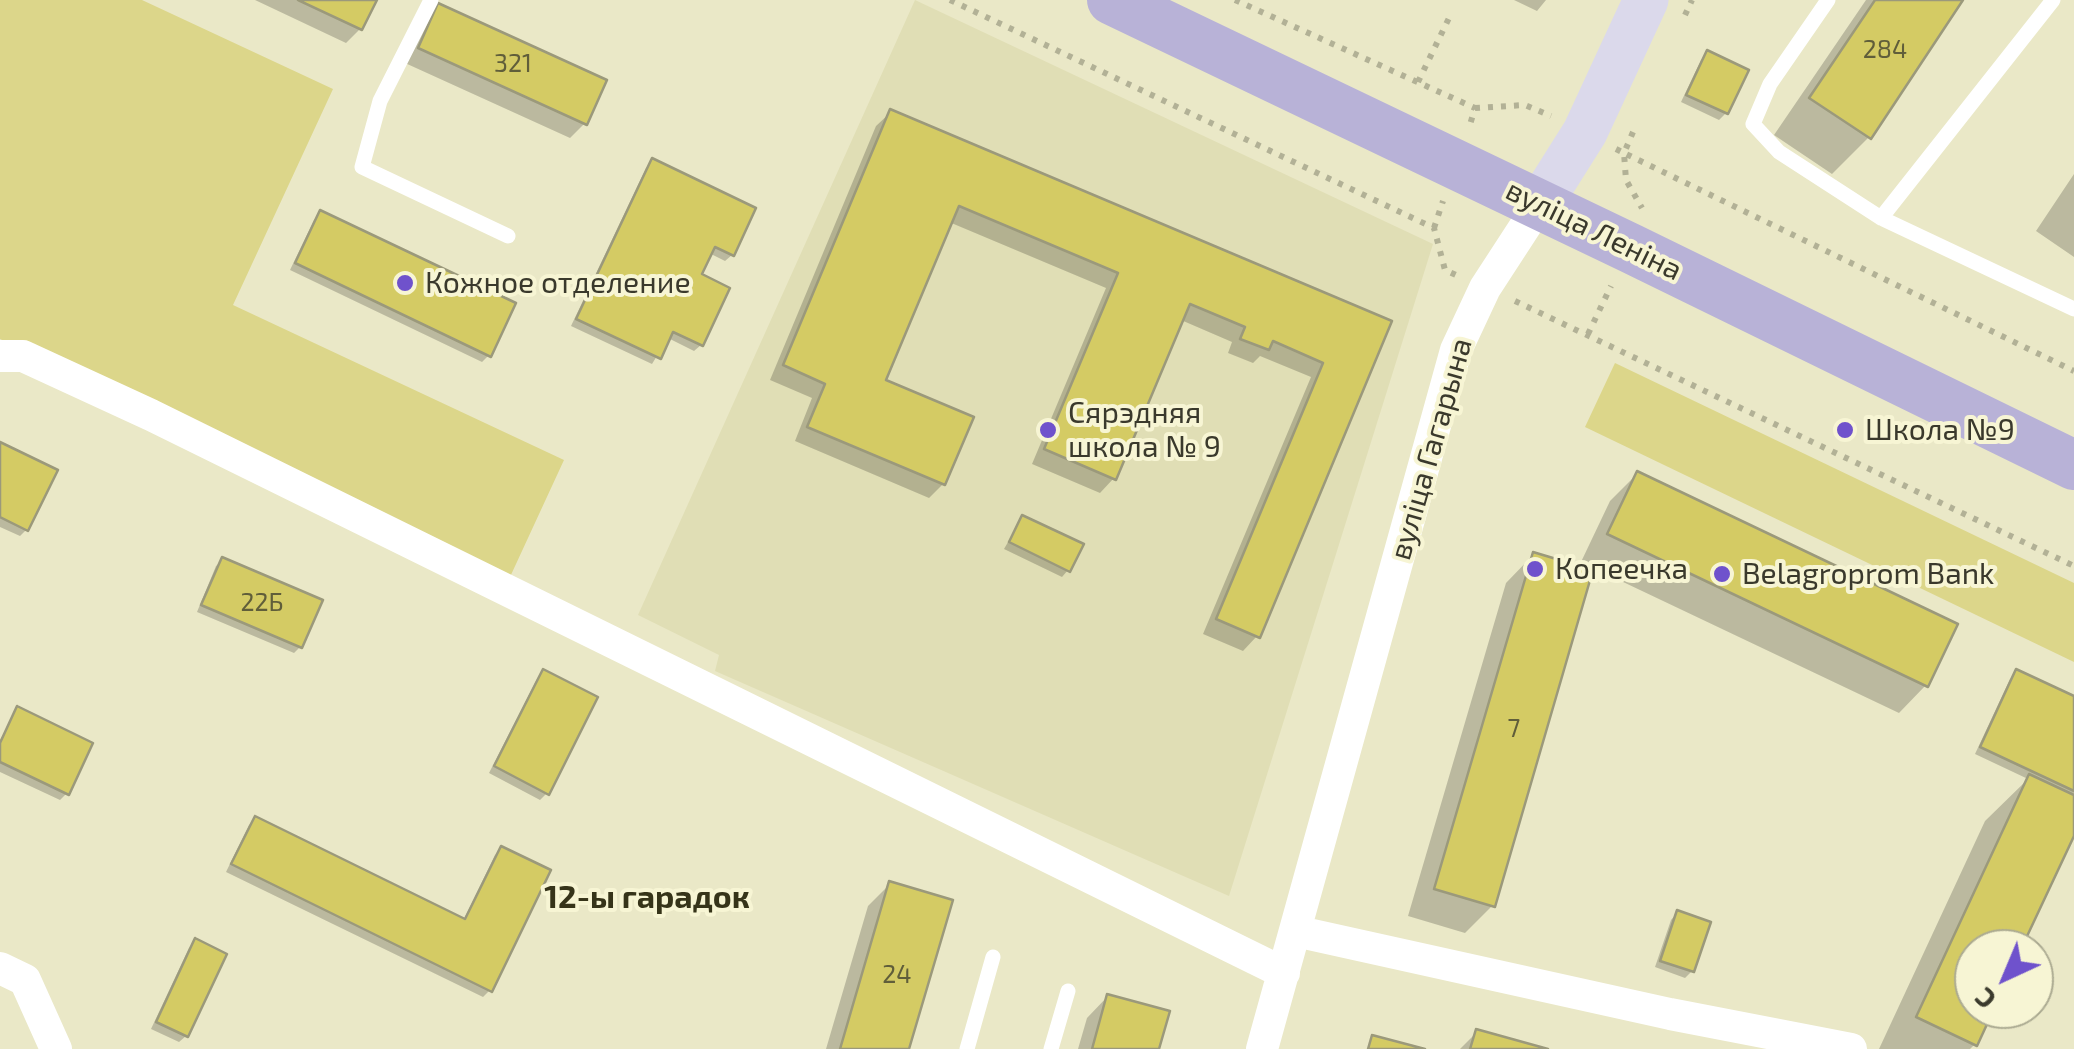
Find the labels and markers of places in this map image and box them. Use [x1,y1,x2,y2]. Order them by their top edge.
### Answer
place label: Кожное отделение [425,265,691,301]
marker: Кожное отделение [394,272,416,294]
place label: Сярэдняя школа № 9 [1068,395,1221,466]
place label: Школа №9 [1865,412,2015,448]
marker: Сярэдняя школа № 9 [1037,419,1059,441]
marker: Школа №9 [1834,419,1856,441]
place label: Копеечка [1555,551,1688,587]
place label: Belagroprom Bank [1742,556,1994,592]
marker: Копеечка [1524,558,1546,580]
marker: Belagroprom Bank [1711,563,1733,585]

